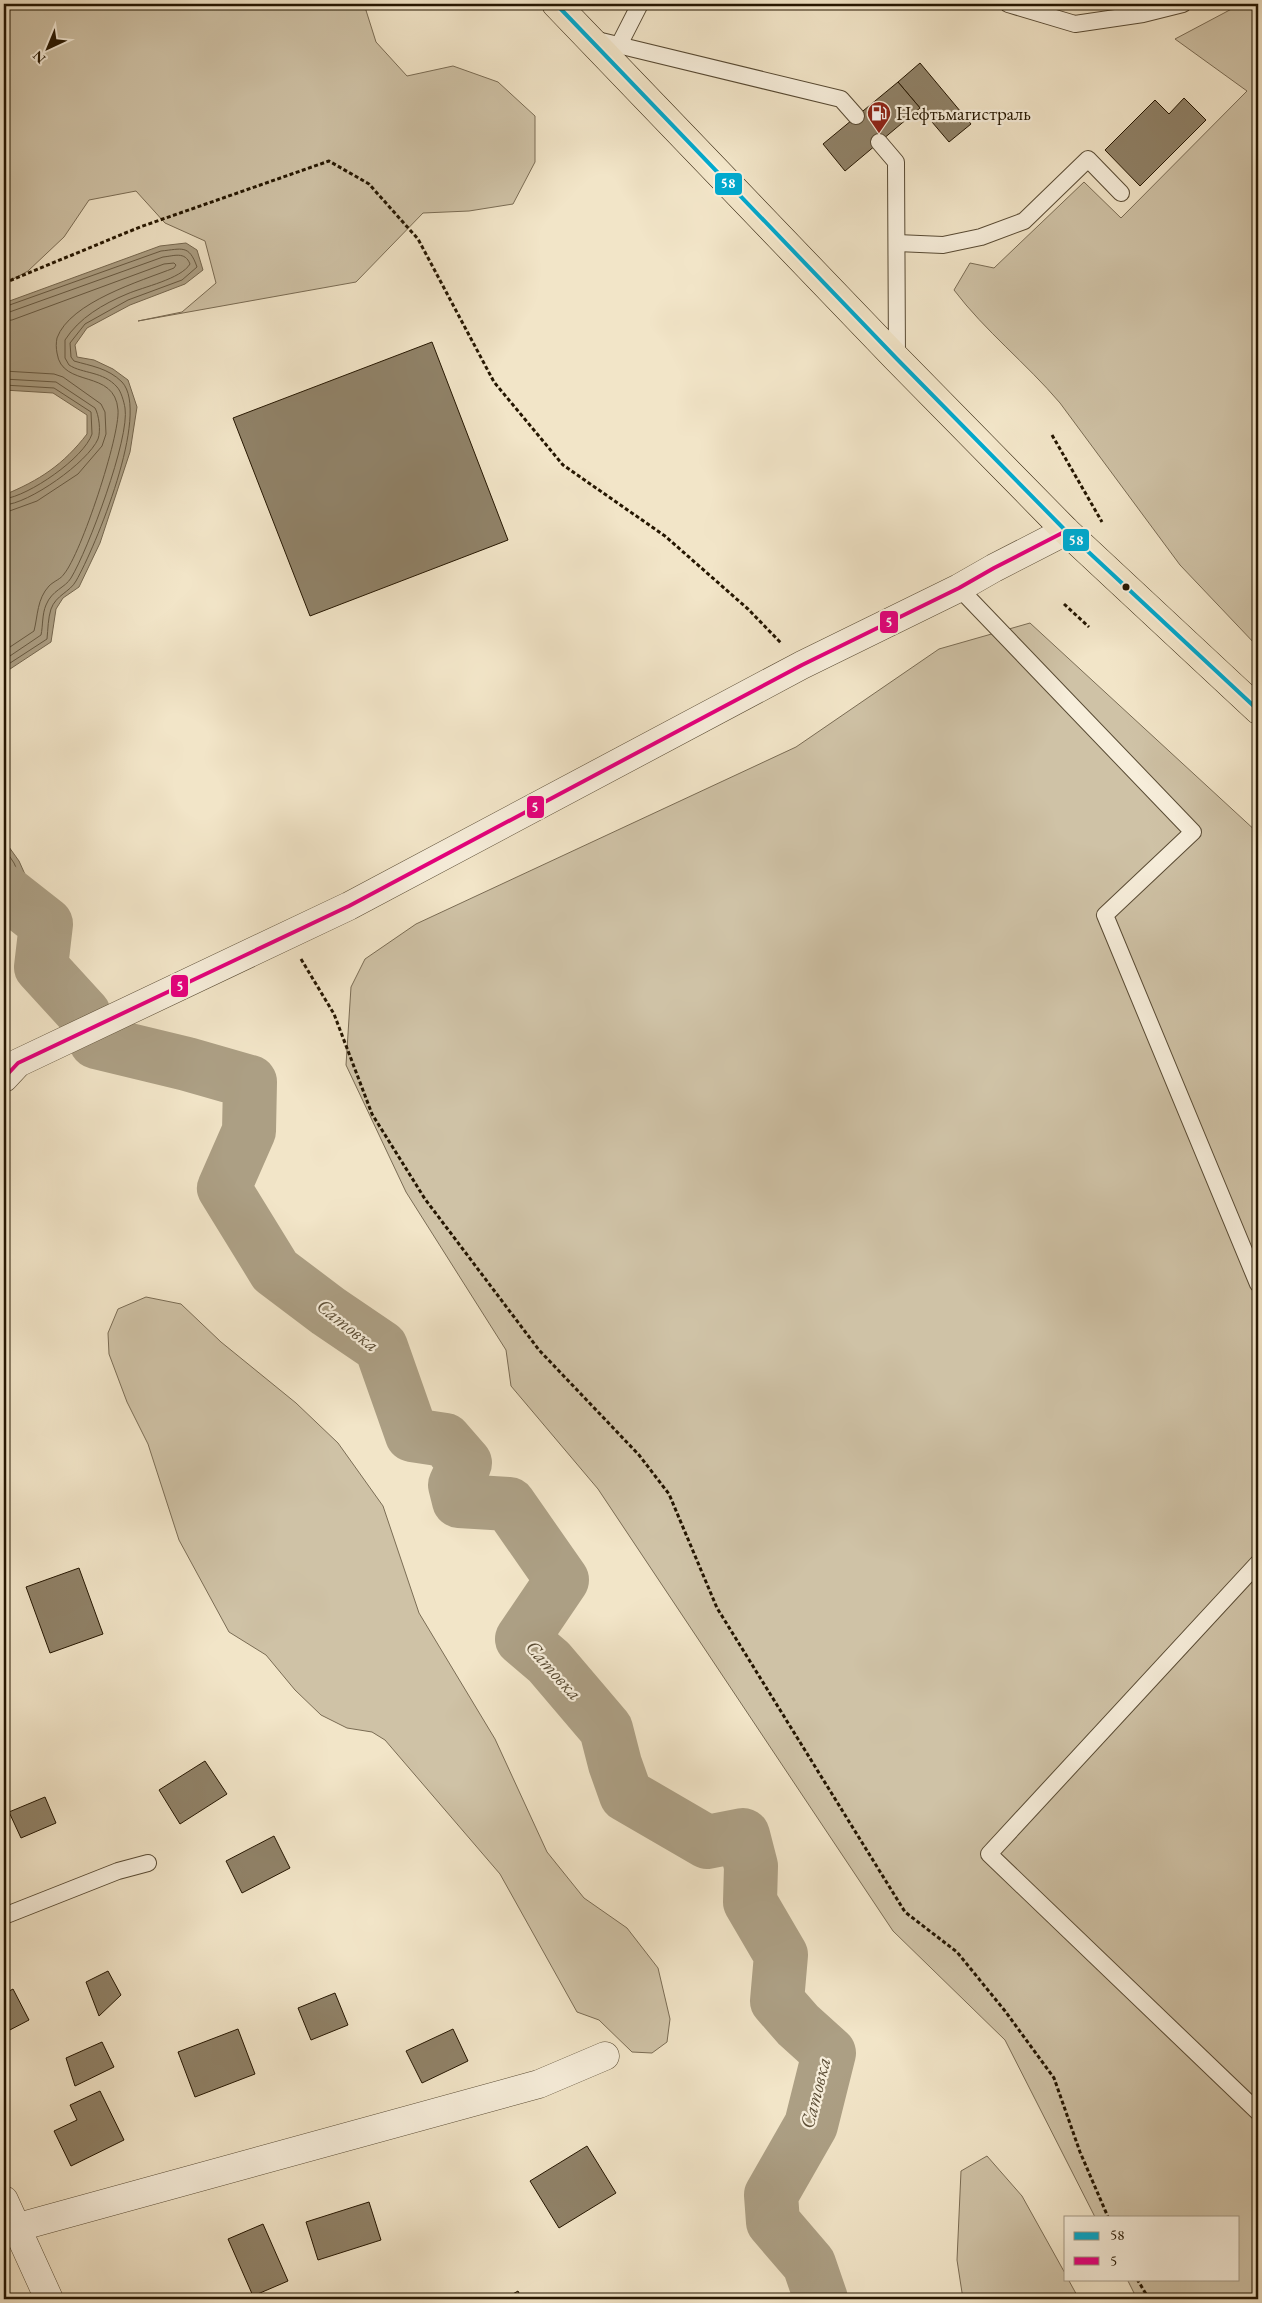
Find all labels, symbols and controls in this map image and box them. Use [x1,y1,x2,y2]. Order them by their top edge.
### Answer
north arrow [22,22,72,72]
text: N [28,46,49,68]
fuel station icon: Нефтьмагистраль [866,100,892,134]
place label: Нефтьмагистраль [896,101,1031,126]
line badge: 58 [714,172,743,196]
text: 58 [721,174,735,192]
line badge: 58 [1062,528,1090,552]
text: 58 [1069,531,1083,549]
unlabelled marker [1121,582,1131,592]
line badge: 5 [879,610,899,634]
text: 5 [885,613,893,631]
line badge: 5 [526,795,545,819]
text: 5 [531,798,539,816]
line badge: 5 [170,974,189,998]
text: 5 [176,977,184,995]
water label: Сатовка [311,1292,385,1358]
water label: Сатовка [520,1634,588,1706]
water label: Сатовка [794,2055,836,2131]
legend [1064,2216,1240,2280]
text: 58 [1110,2225,1124,2244]
text: 5 [1110,2251,1117,2270]

